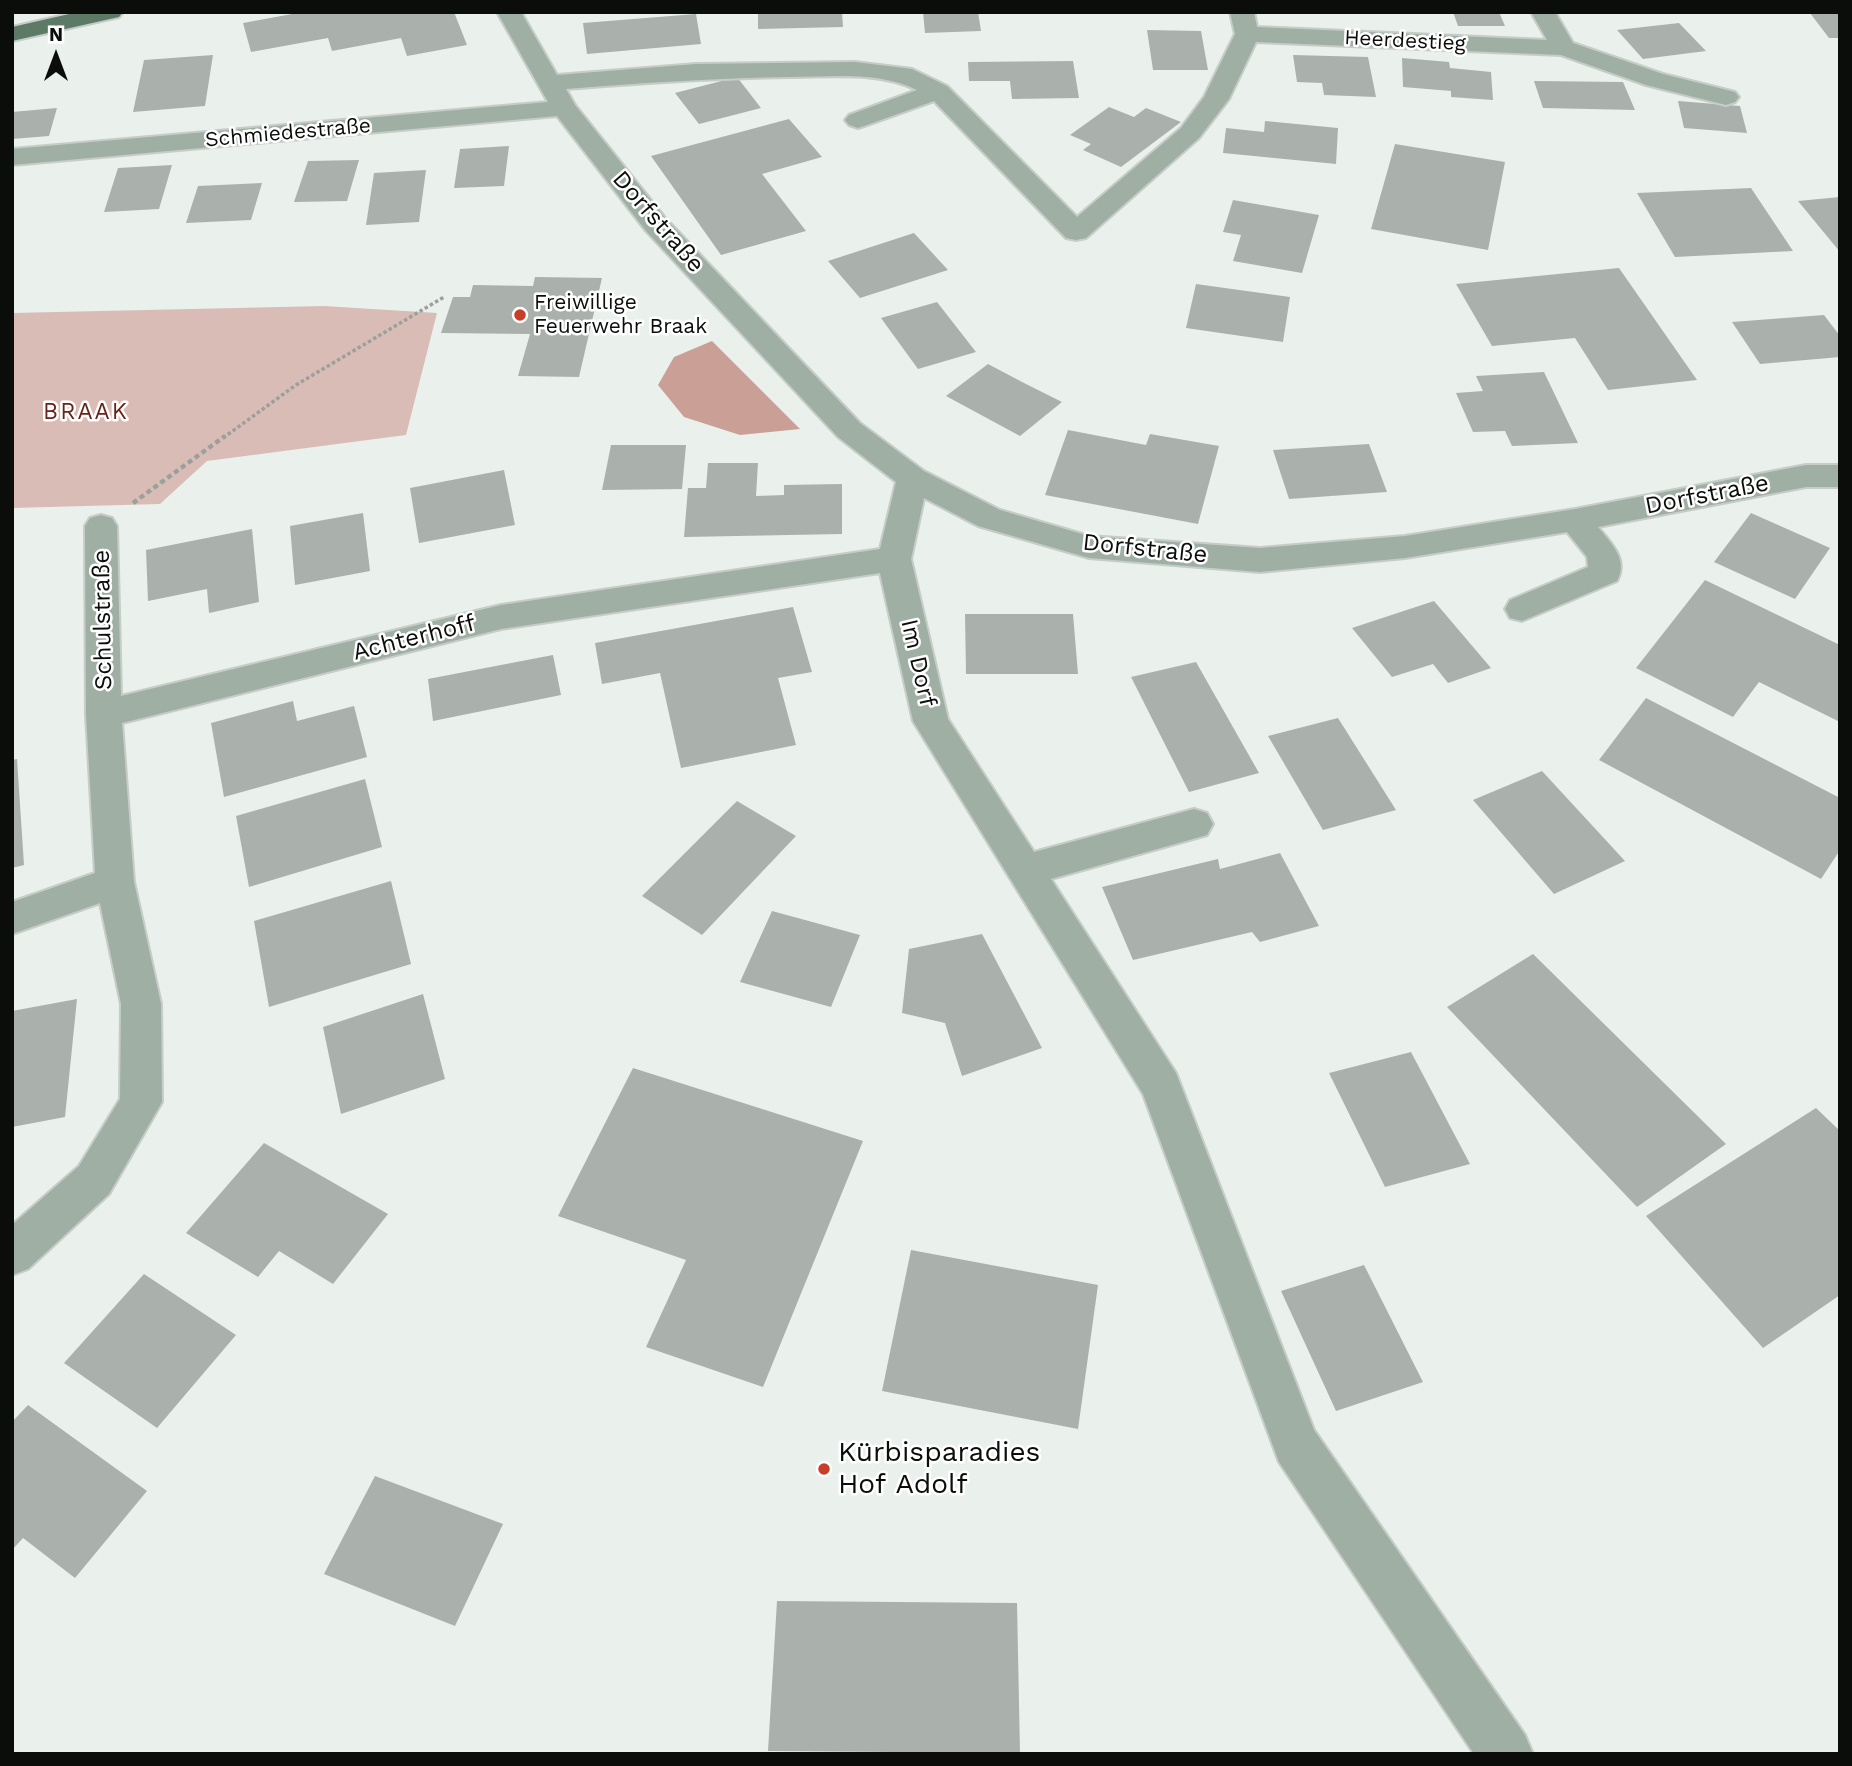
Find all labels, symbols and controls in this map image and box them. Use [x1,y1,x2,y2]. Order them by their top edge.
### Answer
north arrow [21,21,91,91]
text: N [49,23,63,46]
street label: Heerdestieg [1344,25,1466,57]
street label: Schmiedestraße [204,113,372,153]
street label: Dorfstraße [606,165,710,279]
place label: Freiwillige Feuerwehr Braak [534,290,707,340]
marker: Freiwillige Feuerwehr Braak [512,307,528,323]
district label: BRAAK [44,398,128,426]
street label: Dorfstraße [1643,469,1771,521]
street label: Dorfstraße [1081,528,1209,570]
street label: Schulstraße [87,550,119,690]
street label: Achterhoff [350,609,478,667]
street label: Im Dorf [894,616,942,710]
place label: Kürbisparadies Hof Adolf [838,1436,1040,1502]
marker: Kürbisparadies Hof Adolf [816,1461,832,1477]

